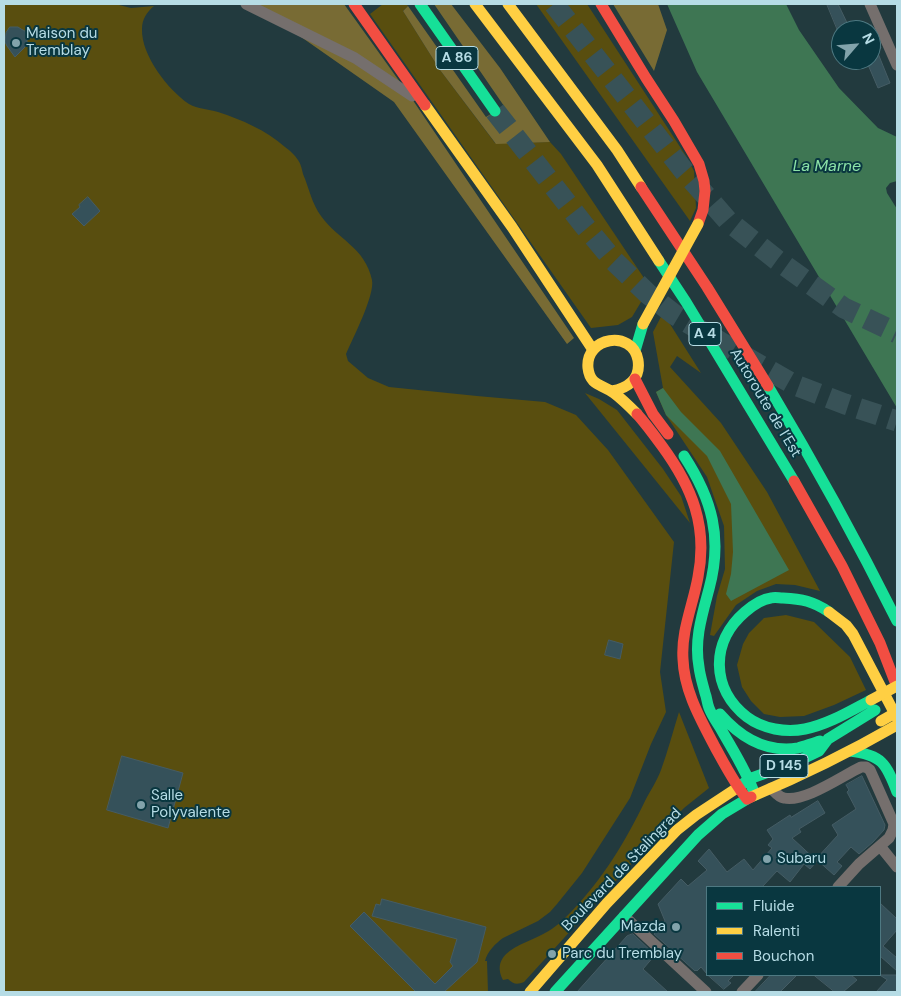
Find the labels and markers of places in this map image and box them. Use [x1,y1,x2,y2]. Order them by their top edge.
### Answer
place label: Maison du Tremblay [26,25,97,60]
marker: Maison du Tremblay [10,37,22,49]
place label: Salle Polyvalente [151,787,230,822]
marker: Salle Polyvalente [135,799,147,811]
place label: Subaru [777,850,826,868]
marker: Subaru [761,853,773,865]
place label: Mazda [621,918,666,936]
marker: Mazda [670,921,682,933]
place label: Parc du Tremblay [562,945,682,963]
marker: Parc du Tremblay [546,948,558,960]

